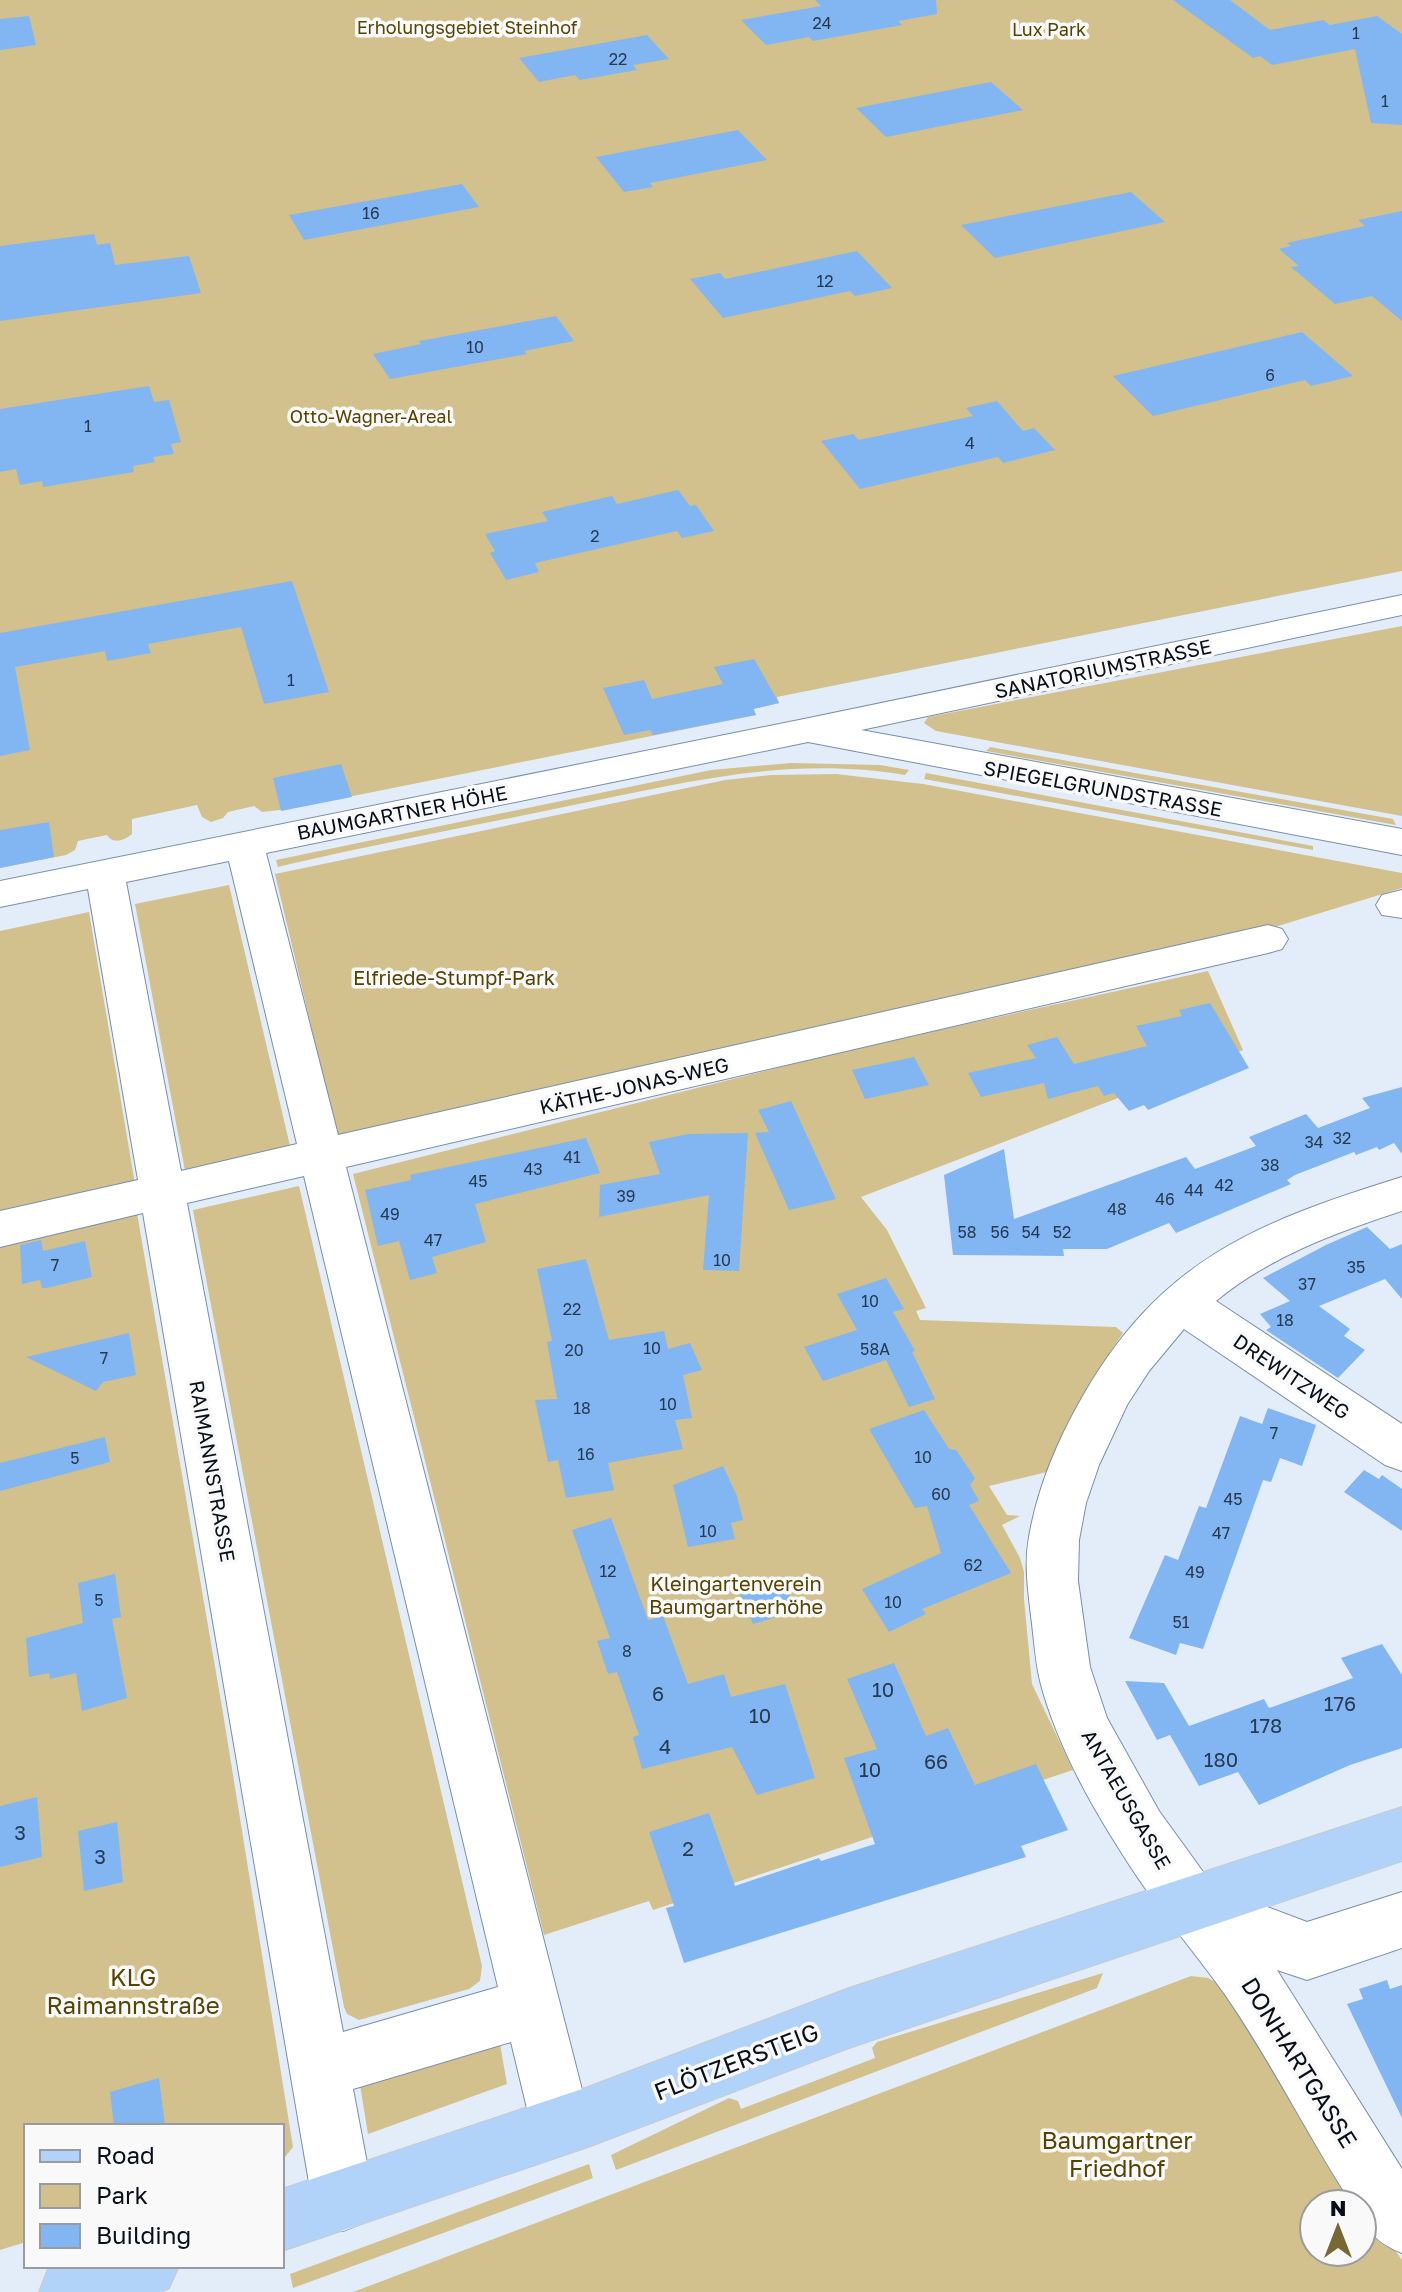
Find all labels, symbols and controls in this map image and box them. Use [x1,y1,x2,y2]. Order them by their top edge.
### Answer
house number: 24 [812,13,832,33]
park label: Erholungsgebiet Steinhof [357,16,578,38]
park label: Lux Park [1012,18,1086,40]
house number: 1 [1352,23,1360,43]
house number: 22 [609,49,627,69]
house number: 1 [1381,91,1389,111]
house number: 16 [362,203,380,223]
house number: 12 [816,271,834,291]
house number: 10 [466,337,484,357]
house number: 6 [1265,365,1275,385]
park label: Otto-Wagner-Areal [290,405,453,427]
house number: 1 [84,416,92,436]
house number: 4 [965,433,975,453]
house number: 2 [590,526,600,546]
street label: SANATORIUMSTRASSE [992,633,1214,703]
house number: 1 [287,670,295,690]
street label: SPIEGELGRUNDSTRASSE [982,755,1224,821]
street label: BAUMGARTNER HÖHE [295,780,509,844]
park label: Elfriede-Stumpf-Park [353,965,555,989]
street label: KÄTHE-JONAS-WEG [537,1052,731,1118]
house number: 32 [1333,1128,1351,1148]
house number: 34 [1304,1132,1324,1152]
house number: 41 [563,1147,581,1167]
house number: 38 [1260,1155,1280,1175]
house number: 43 [523,1159,543,1179]
house number: 45 [468,1171,488,1191]
house number: 42 [1214,1175,1234,1195]
house number: 44 [1184,1180,1204,1200]
house number: 39 [616,1186,636,1206]
house number: 46 [1155,1189,1175,1209]
house number: 48 [1107,1199,1127,1219]
house number: 49 [380,1204,400,1224]
house number: 58 [957,1222,977,1242]
house number: 56 [991,1222,1009,1242]
house number: 54 [1021,1222,1041,1242]
house number: 52 [1053,1222,1071,1242]
house number: 47 [424,1230,442,1250]
house number: 10 [713,1250,731,1270]
house number: 7 [51,1255,59,1275]
house number: 35 [1347,1257,1365,1277]
house number: 37 [1298,1274,1316,1294]
house number: 10 [861,1291,879,1311]
house number: 22 [563,1299,581,1319]
house number: 18 [1276,1310,1294,1330]
street label: DREWITZWEG [1229,1328,1355,1424]
house number: 10 [643,1338,661,1358]
house number: 58A [860,1339,890,1359]
house number: 20 [564,1340,584,1360]
house number: 7 [100,1348,108,1368]
street label: RAIMANNSTRASSE [185,1378,241,1564]
house number: 10 [659,1394,677,1414]
house number: 18 [573,1398,591,1418]
house number: 7 [1270,1423,1278,1443]
house number: 16 [577,1444,595,1464]
house number: 10 [914,1447,932,1467]
house number: 5 [70,1448,80,1468]
house number: 60 [931,1484,951,1504]
house number: 45 [1223,1489,1243,1509]
house number: 10 [699,1521,717,1541]
house number: 47 [1212,1523,1230,1543]
house number: 62 [964,1555,982,1575]
house number: 12 [599,1561,617,1581]
house number: 49 [1185,1562,1205,1582]
park label: Kleingartenverein Baumgartnerhöhe [649,1571,823,1618]
house number: 5 [94,1590,104,1610]
house number: 10 [884,1592,902,1612]
house number: 51 [1172,1612,1190,1632]
house number: 8 [622,1641,632,1661]
house number: 10 [872,1677,894,1701]
house number: 6 [652,1681,664,1705]
house number: 176 [1324,1691,1356,1715]
house number: 10 [749,1703,771,1727]
house number: 178 [1250,1713,1282,1737]
street label: ANTAEUSGASSE [1077,1725,1177,1873]
house number: 4 [659,1734,671,1758]
house number: 180 [1204,1747,1238,1771]
house number: 66 [924,1749,948,1773]
house number: 10 [859,1757,881,1781]
house number: 3 [14,1820,26,1844]
house number: 2 [682,1836,694,1860]
house number: 3 [94,1844,106,1868]
park label: KLG Raimannstraße [46,1962,220,2019]
street label: DONHARTGASSE [1236,1972,1364,2152]
street label: FLÖTZERSTEIG [650,2016,822,2106]
legend [24,2124,284,2268]
park label: Baumgartner Friedhof [1041,2125,1193,2182]
text: Road [96,2140,155,2169]
text: Park [96,2180,148,2209]
north arrow [1298,2188,1378,2268]
text: N [1330,2194,1346,2221]
text: Building [96,2220,191,2249]

